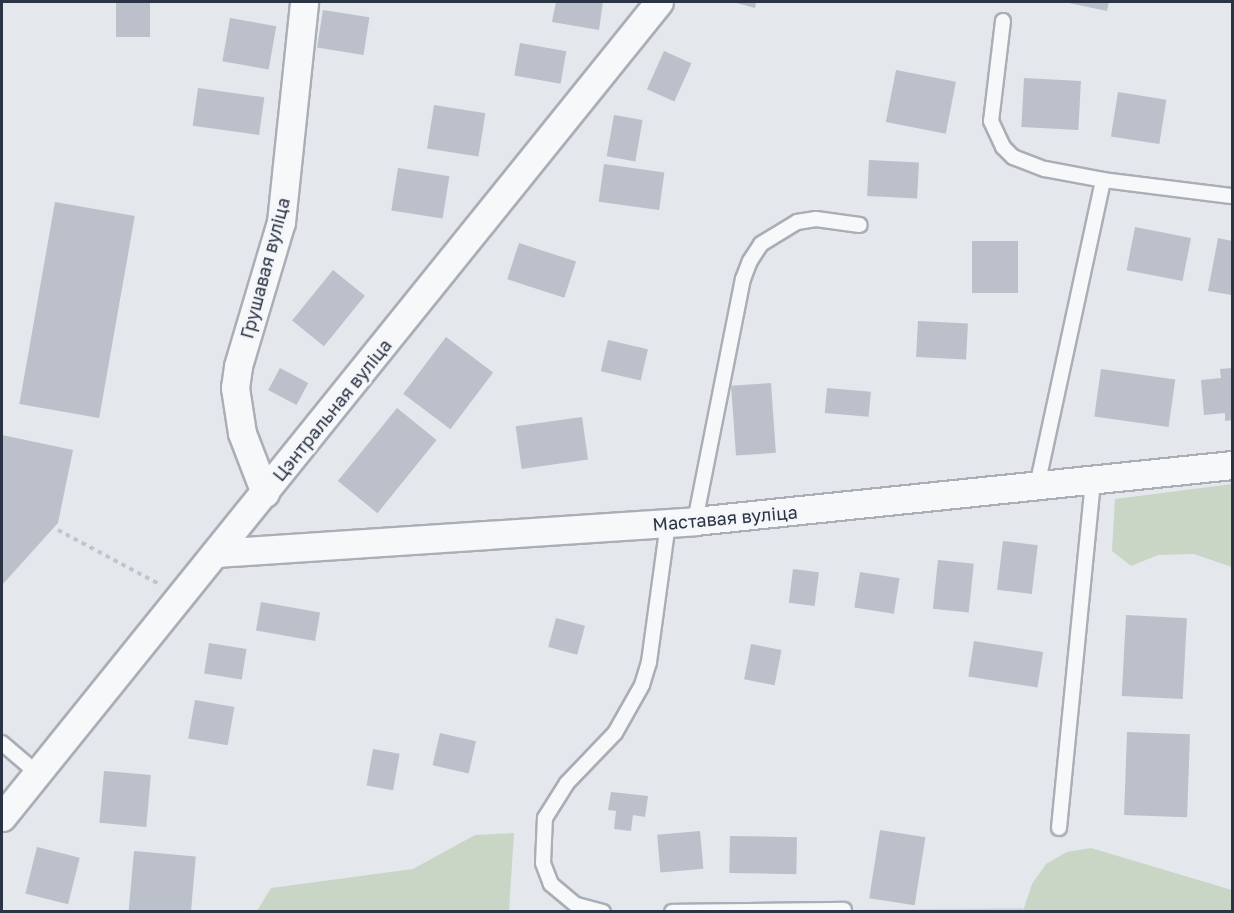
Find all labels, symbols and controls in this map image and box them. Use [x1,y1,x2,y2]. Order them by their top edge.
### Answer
street label: Грушавая вуліца [236,195,294,341]
street label: Цэнтральная вуліца [268,335,396,485]
street label: Маставая вуліца [652,501,798,535]

